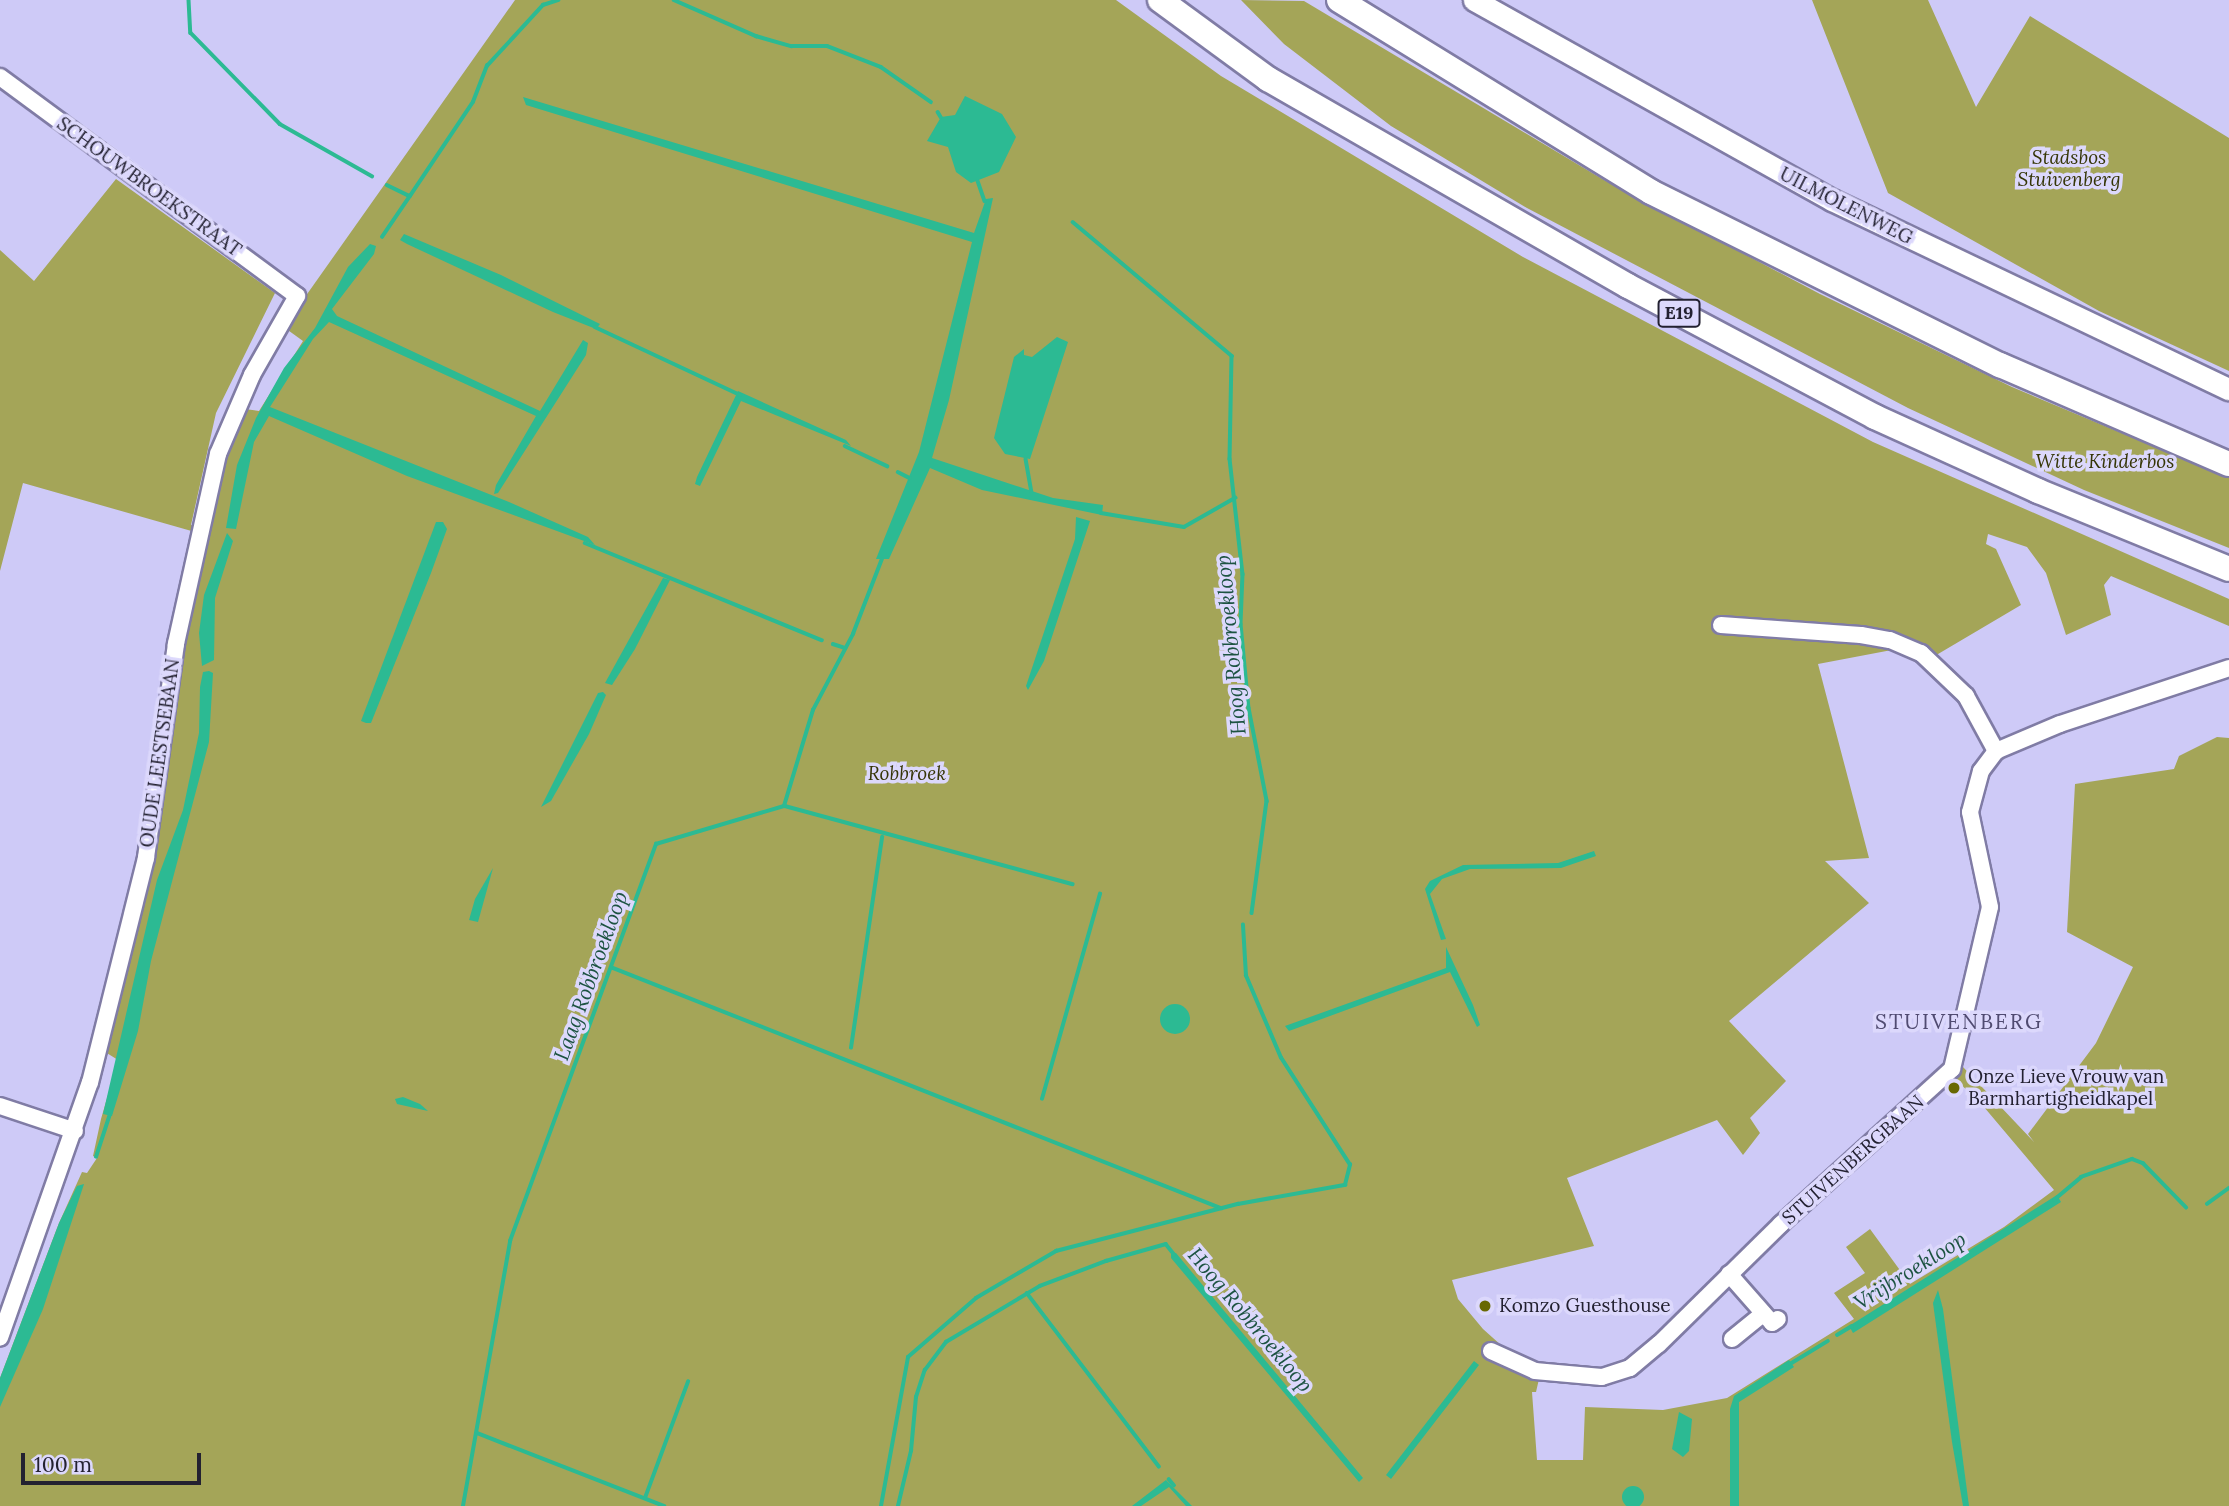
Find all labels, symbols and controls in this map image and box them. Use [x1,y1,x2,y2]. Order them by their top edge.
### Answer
street label: SCHOUWBROEKSTRAAT [52,112,246,262]
park label: Stadsbos Stuivenberg [2017,147,2121,191]
street label: UILMOLENWEG [1776,163,1916,249]
road number: E19 [1656,298,1702,328]
park label: Witte Kinderbos [2036,451,2174,473]
water label: Hoog Robbroekloop [1211,554,1251,736]
street label: OUDE LEESTSEBAAN [135,657,185,849]
park label: Robbroek [868,763,946,785]
water label: Laag Robbroekloop [549,888,633,1064]
district label: STUIVENBERG [1876,1009,2042,1035]
place label: Onze Lieve Vrouw van Barmhartigheidkapel [1968,1066,2164,1110]
marker: Onze Lieve Vrouw van Barmhartigheidkapel [1946,1080,1962,1096]
street label: STUIVENBERGBAAN [1778,1090,1928,1230]
water label: Vrijbroekloop [1849,1227,1971,1315]
water label: Hoog Robbroekloop [1182,1243,1318,1397]
place label: Komzo Guesthouse [1499,1295,1671,1317]
marker: Komzo Guesthouse [1477,1298,1493,1314]
scale bar [24,1440,205,1484]
text: 100 m [34,1451,92,1478]

